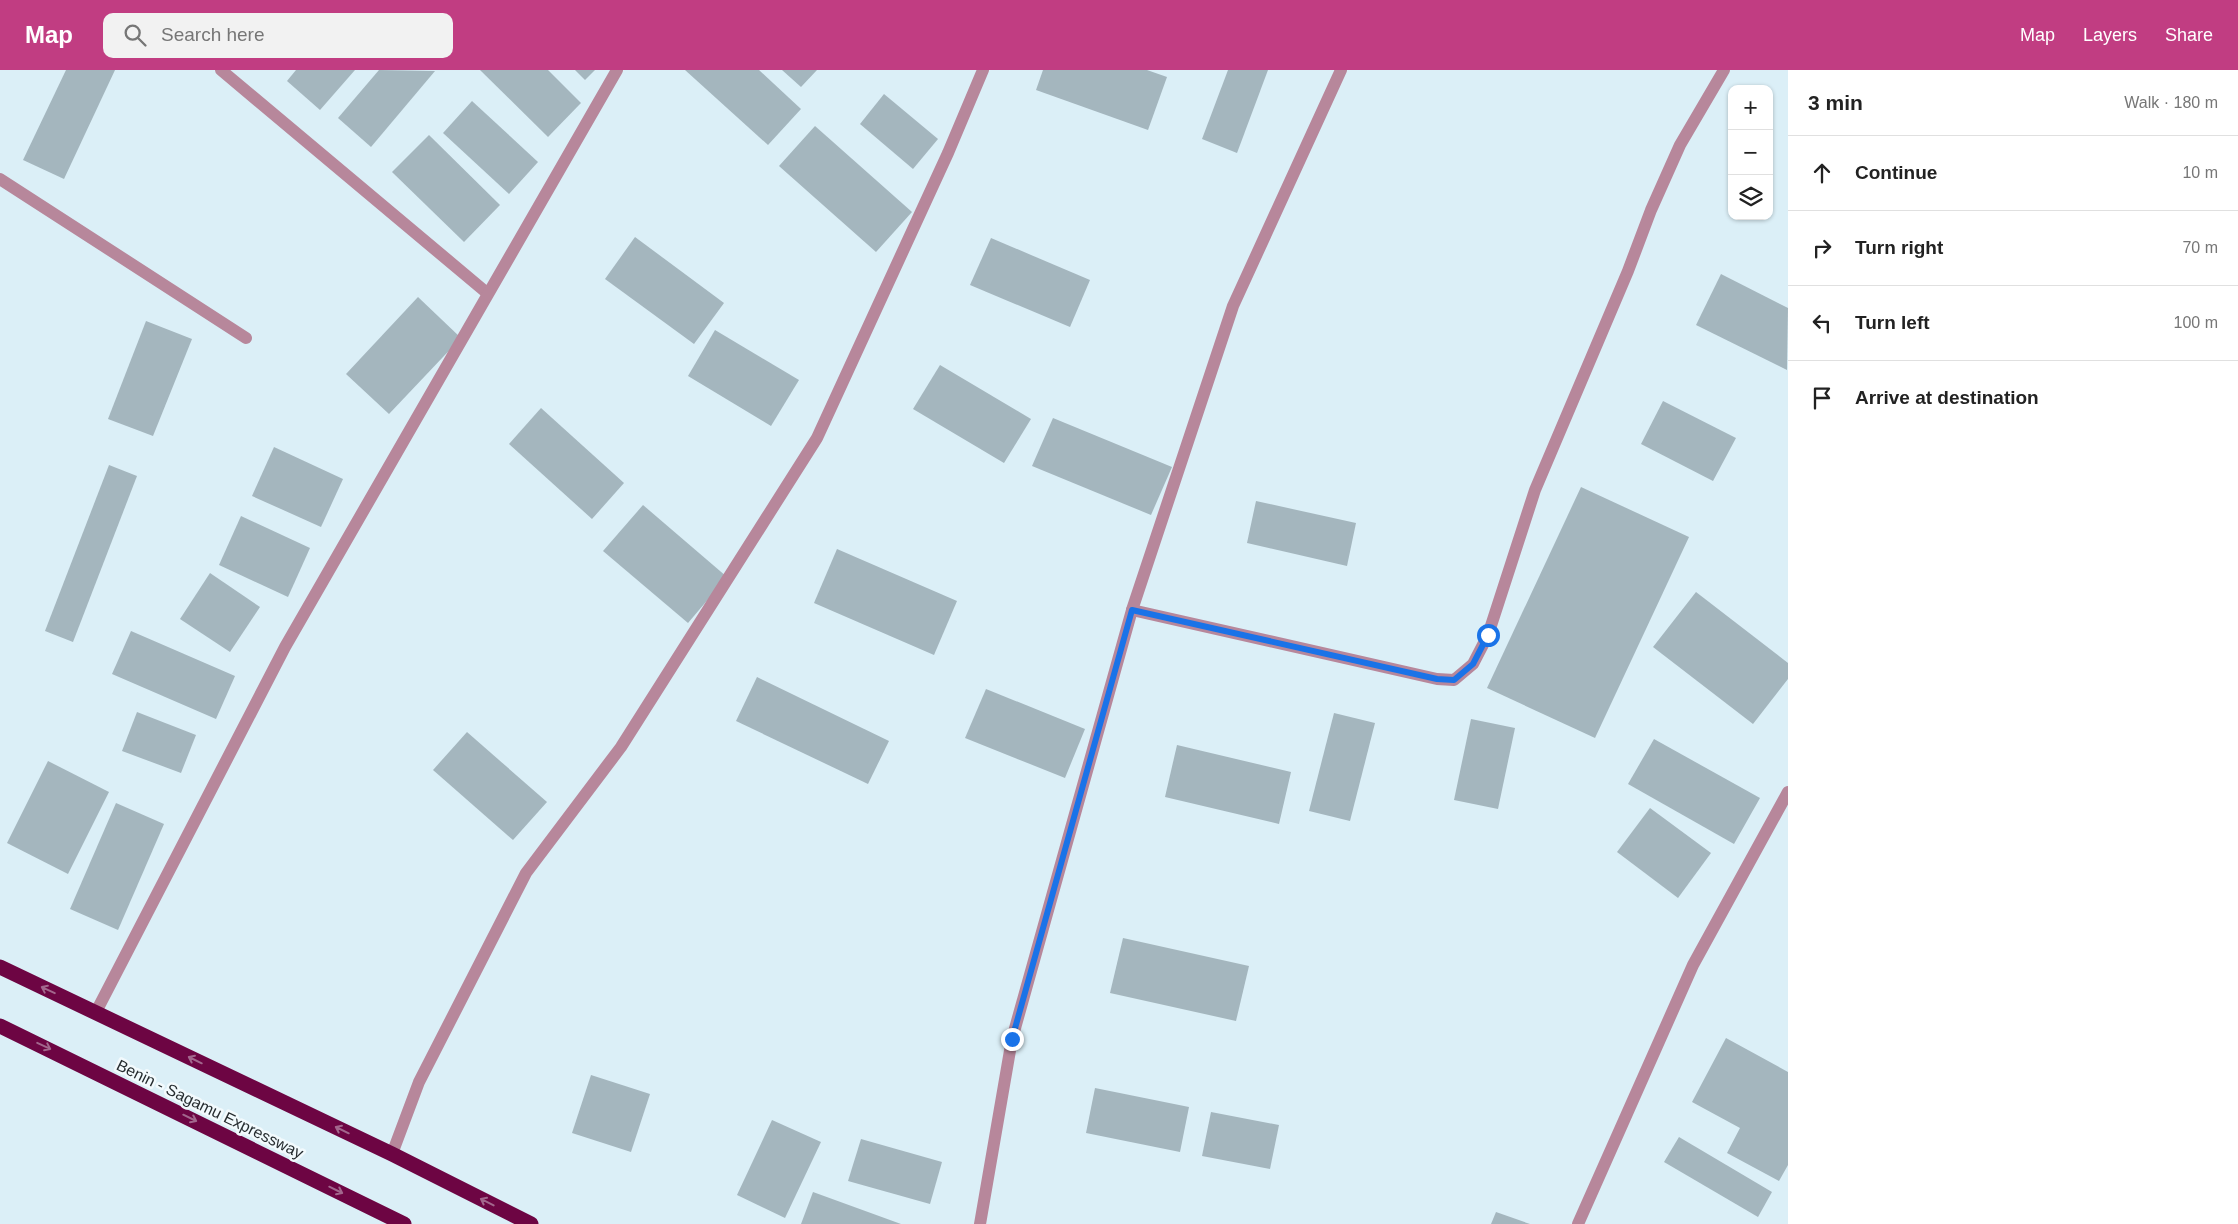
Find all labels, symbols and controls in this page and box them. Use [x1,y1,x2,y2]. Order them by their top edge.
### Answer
search box [103,13,453,58]
text: Map [25,21,73,48]
icon: search [121,21,149,49]
text: Search here [161,24,265,45]
text: Map [2020,25,2055,45]
text: Layers [2083,25,2137,45]
text: Share [2165,25,2213,45]
map controls [1728,85,1773,220]
button: + [1728,85,1773,130]
text: 3 min [1808,91,1863,114]
text: Walk · 180 m [2124,94,2218,111]
button: − [1728,130,1773,175]
icon: ahead [1808,159,1836,187]
text: Continue [1855,162,1937,183]
text: 10 m [2182,164,2218,181]
button: layers [1728,175,1773,220]
icon: right [1808,234,1836,262]
text: Turn right [1855,237,1943,258]
text: 70 m [2182,239,2218,256]
icon: left [1808,309,1836,337]
text: Turn left [1855,312,1930,333]
text: 100 m [2174,314,2218,331]
icon: arrive [1808,384,1836,412]
text: Arrive at destination [1855,387,2039,408]
route start [1477,624,1500,647]
one-way arrow [41,985,56,995]
route end [1001,1028,1024,1051]
one-way arrow [36,1042,51,1052]
one-way arrow [188,1055,203,1064]
street label: Benin - Sagamu Expressway [114,1056,306,1162]
one-way arrow [182,1114,197,1123]
one-way arrow [334,1125,349,1135]
one-way arrow [328,1185,343,1195]
one-way arrow [480,1197,495,1206]

